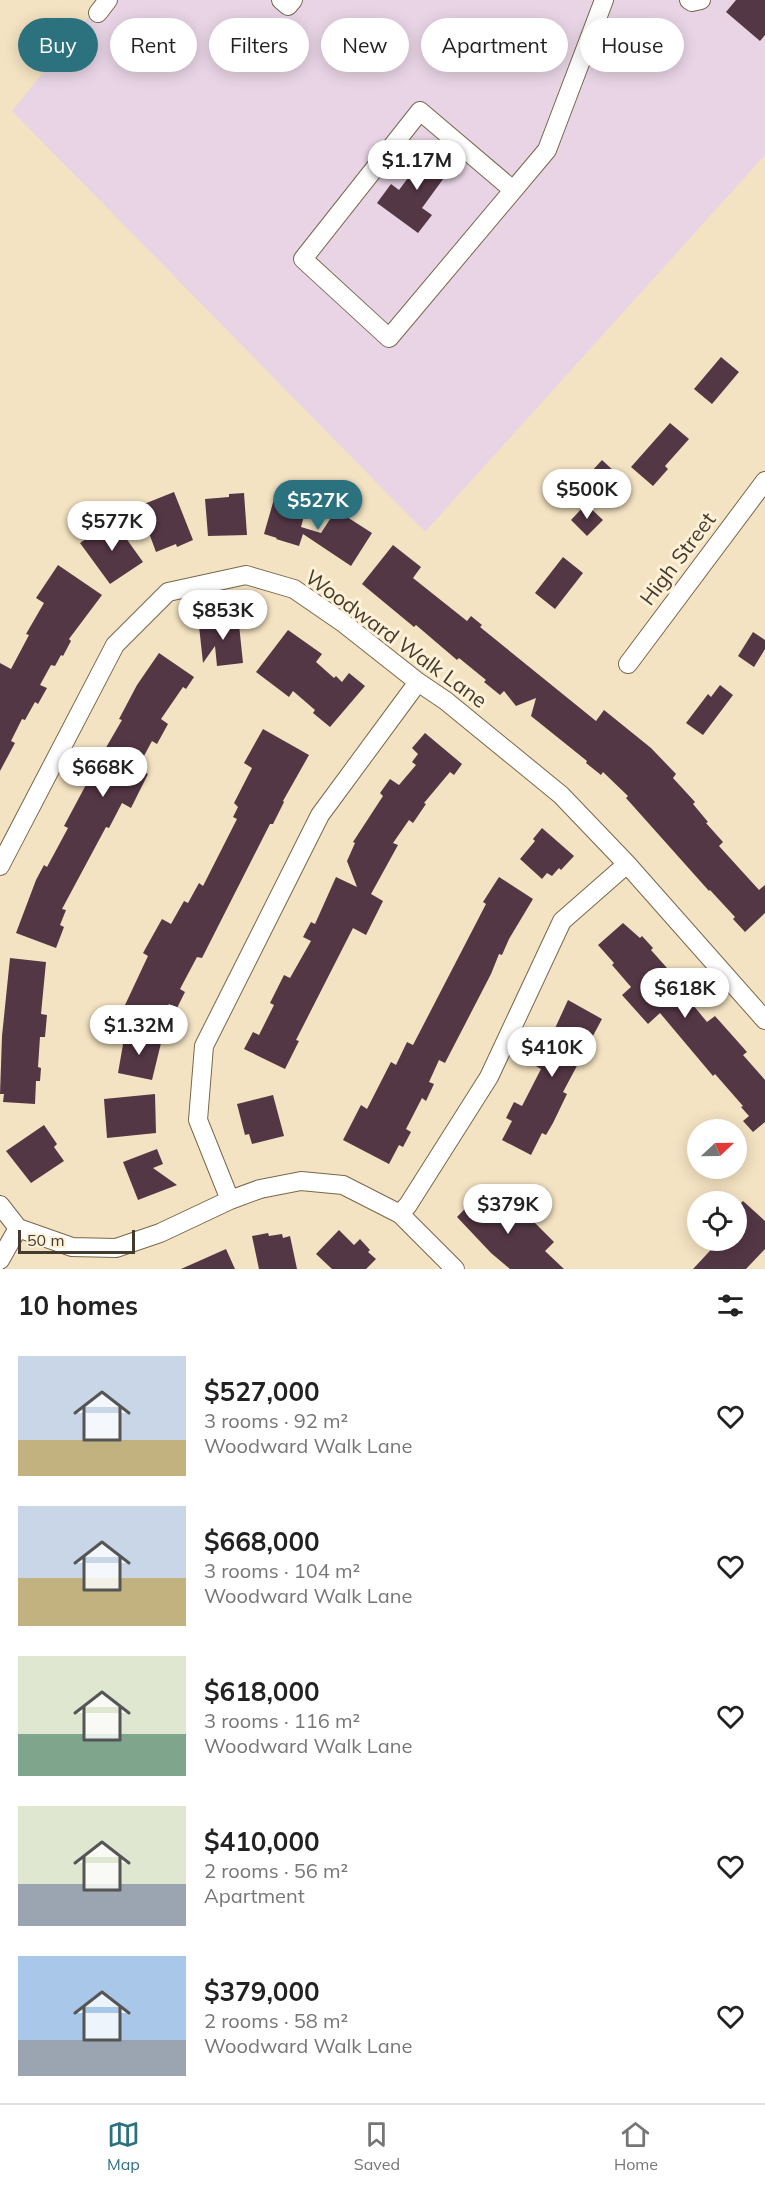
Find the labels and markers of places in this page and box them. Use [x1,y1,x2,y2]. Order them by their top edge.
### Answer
pin: $1.17M [368,140,466,191]
pin: $500K [545,469,629,520]
pin: $527K [276,480,360,531]
pin: $577K [70,501,154,552]
pin: $853K [181,590,265,641]
pin: $668K [61,747,145,798]
pin: $618K [643,968,727,1019]
pin: $1.32M [90,1005,188,1056]
pin: $410K [510,1027,594,1078]
pin: $379K [466,1184,550,1235]

